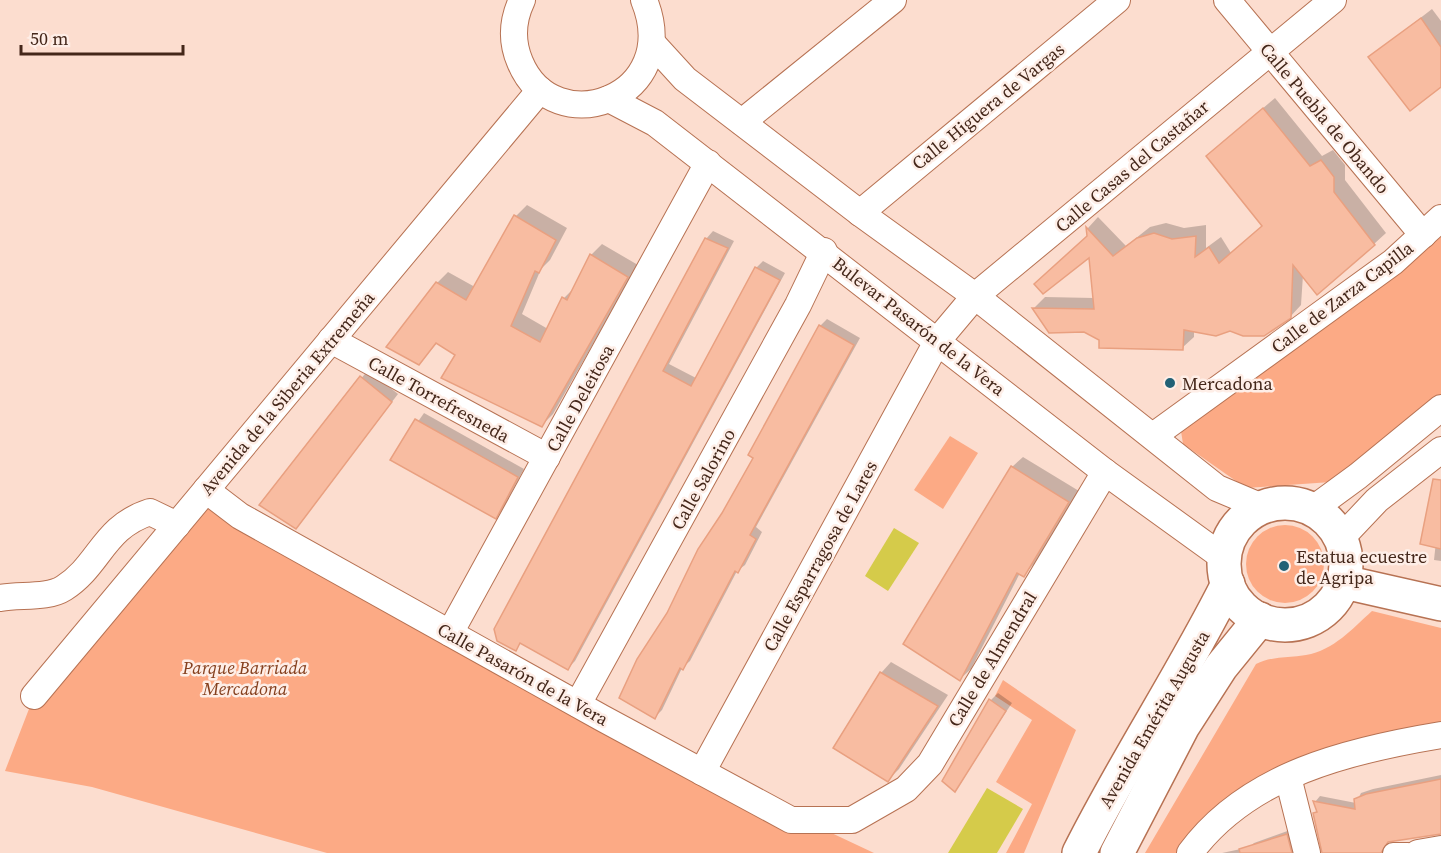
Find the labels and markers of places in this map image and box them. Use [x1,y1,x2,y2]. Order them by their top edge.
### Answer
place label: Mercadona [1182,371,1273,396]
marker: Mercadona [1163,376,1177,390]
place label: Estatua ecuestre de Agripa [1296,544,1427,590]
marker: Estatua ecuestre de Agripa [1277,559,1291,573]

